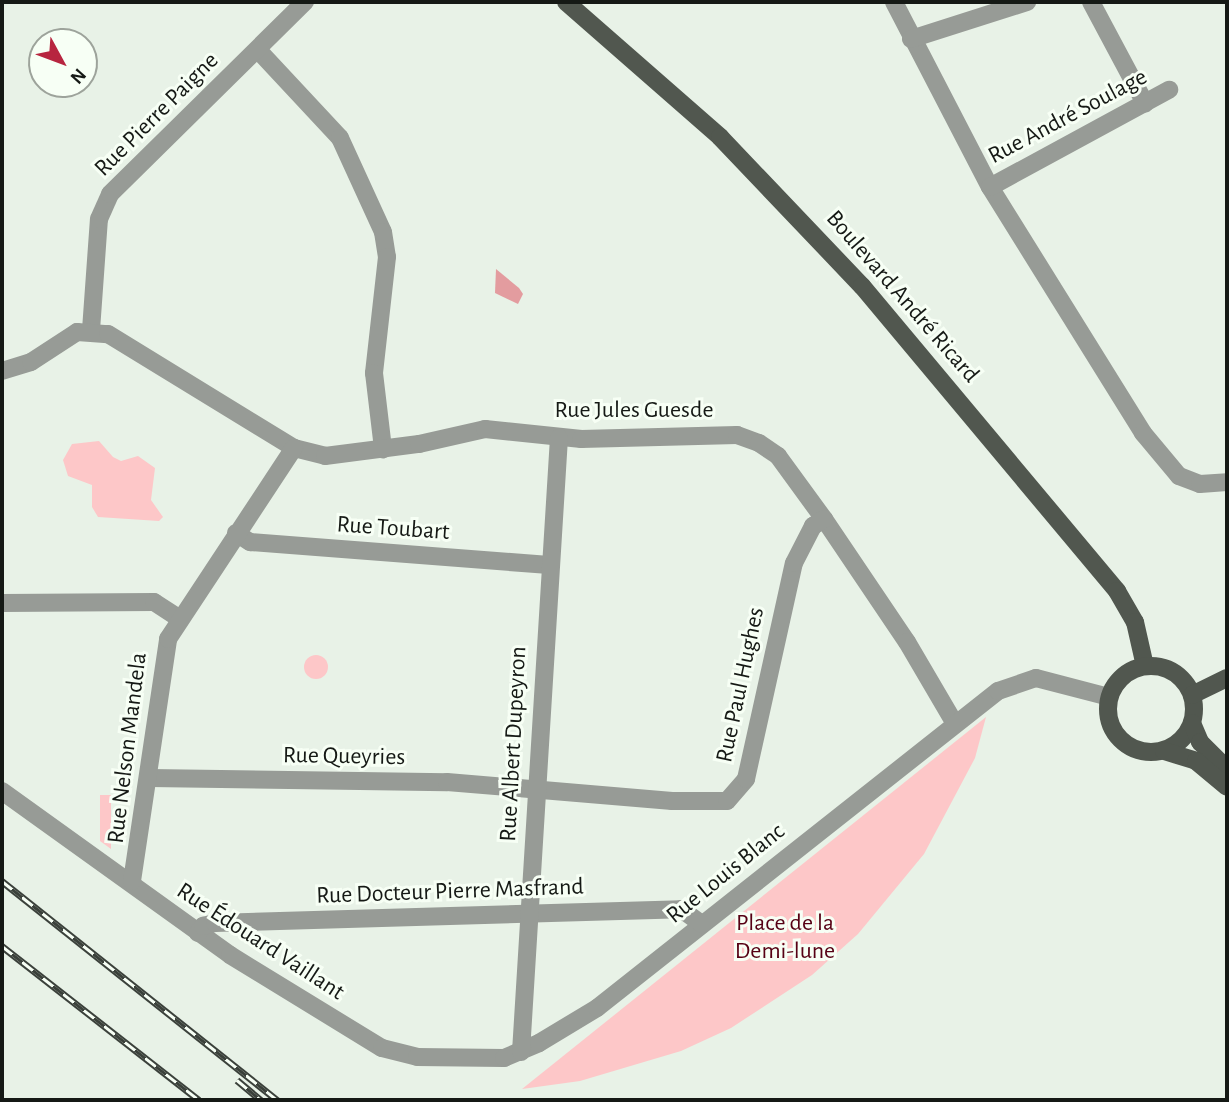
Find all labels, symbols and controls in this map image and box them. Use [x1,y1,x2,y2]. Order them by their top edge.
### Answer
north arrow [28,28,98,98]
street label: Rue Pierre Paigne [89,47,225,183]
street label: Rue André Soulage [984,63,1152,171]
text: N [66,65,89,87]
street label: Boulevard André Ricard [819,205,985,389]
street label: Rue Jules Guesde [555,397,713,425]
street label: Rue Toubart [336,511,450,547]
street label: Rue Paul Hughes [711,605,771,765]
street label: Rue Albert Dupeyron [495,646,533,842]
street label: Rue Nelson Mandela [102,651,154,845]
street label: Rue Queyries [283,742,405,772]
street label: Rue Louis Blanc [661,818,791,930]
street label: Rue Docteur Pierre Masfrand [316,873,584,911]
street label: Rue Édouard Vaillant [171,877,349,1007]
park label: Place de la Demi-lune [735,910,835,966]

